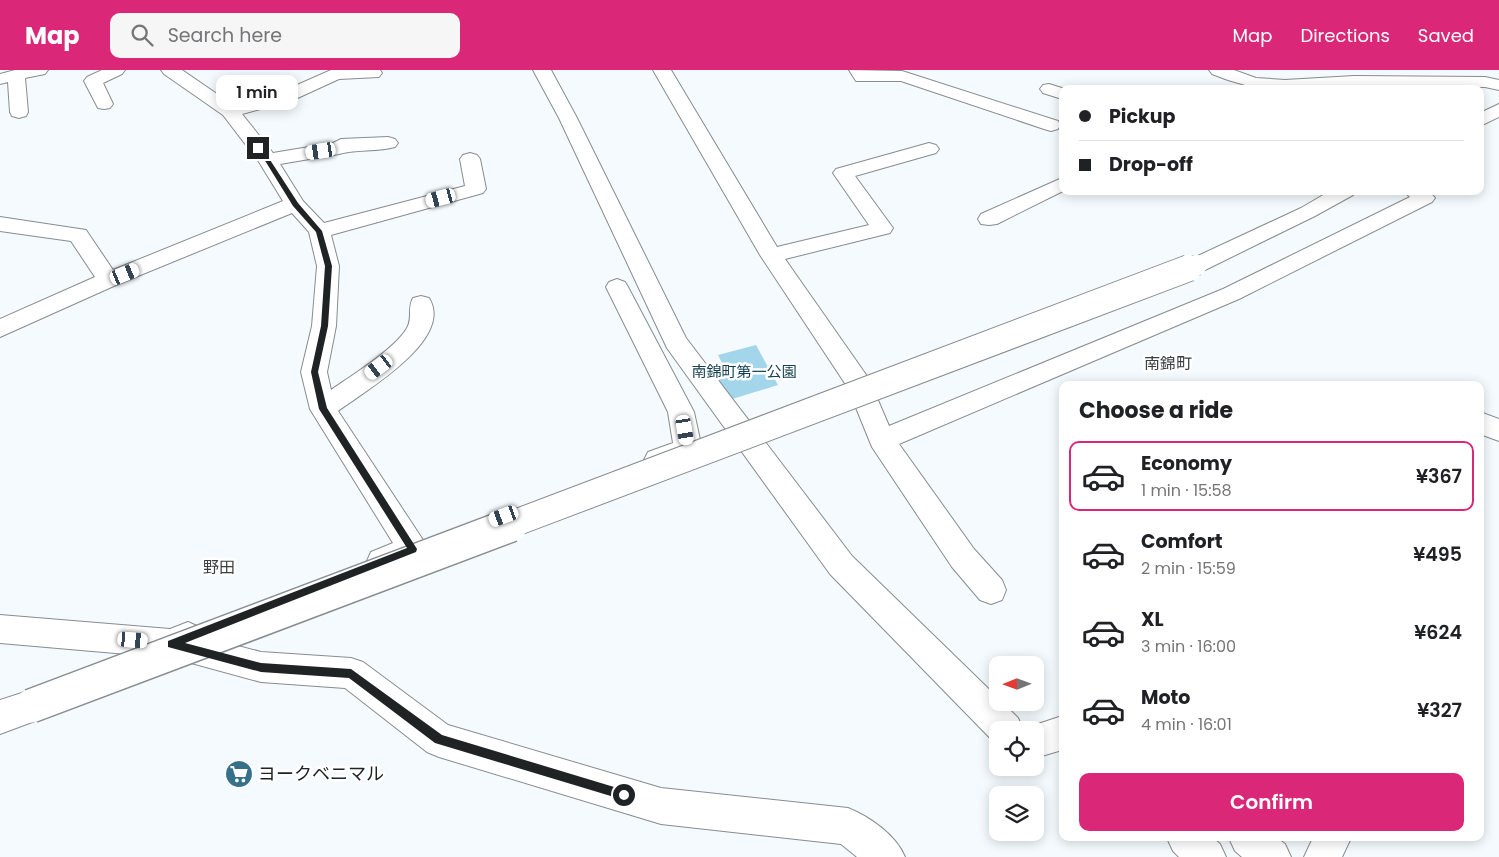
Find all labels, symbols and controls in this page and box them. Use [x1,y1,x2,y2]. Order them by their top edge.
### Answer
search box [110,13,460,58]
text: Map [25,19,80,52]
icon: search [128,21,156,49]
text: Search here [168,22,282,49]
text: Map [1233,23,1272,48]
text: Directions [1300,23,1390,48]
text: Saved [1418,23,1474,48]
callout: 1 min [217,75,299,110]
text: 1 min [236,81,278,104]
text: Pickup [1109,103,1175,130]
route end [247,137,269,159]
car [305,141,336,161]
text: Drop-off [1109,151,1193,178]
car [424,187,457,209]
car [108,261,141,287]
car [362,352,395,382]
district label: 南錦町 [1144,352,1192,375]
park label: 南錦町第一公園 [691,361,797,382]
text: Choose a ride [1079,395,1233,426]
car [675,414,694,446]
text: Economy [1141,450,1232,477]
icon: car [1081,454,1126,499]
text: ¥367 [1416,463,1462,490]
text: 1 min · 15:58 [1141,479,1232,502]
car [487,504,520,528]
text: Comfort [1141,528,1223,555]
icon: car [1081,532,1126,577]
text: ¥495 [1413,541,1462,568]
district label: 野田 [203,556,235,579]
text: 2 min · 15:59 [1141,557,1236,580]
text: XL [1141,606,1164,633]
icon: car [1081,610,1126,655]
text: ¥624 [1414,619,1462,646]
car [117,631,148,649]
text: 3 min · 16:00 [1141,635,1236,658]
north arrow [989,656,1044,711]
map controls [989,656,1044,841]
text: Moto [1141,684,1190,711]
icon: car [1081,688,1126,733]
text: ¥327 [1417,697,1462,724]
text: 4 min · 16:01 [1141,713,1232,736]
button: locate [989,721,1044,776]
supermarket icon: ヨークベニマル [224,759,254,789]
place label: ヨークベニマル [258,761,384,786]
button: Confirm [1079,773,1464,831]
route start [613,784,635,806]
button: layers [989,786,1044,841]

